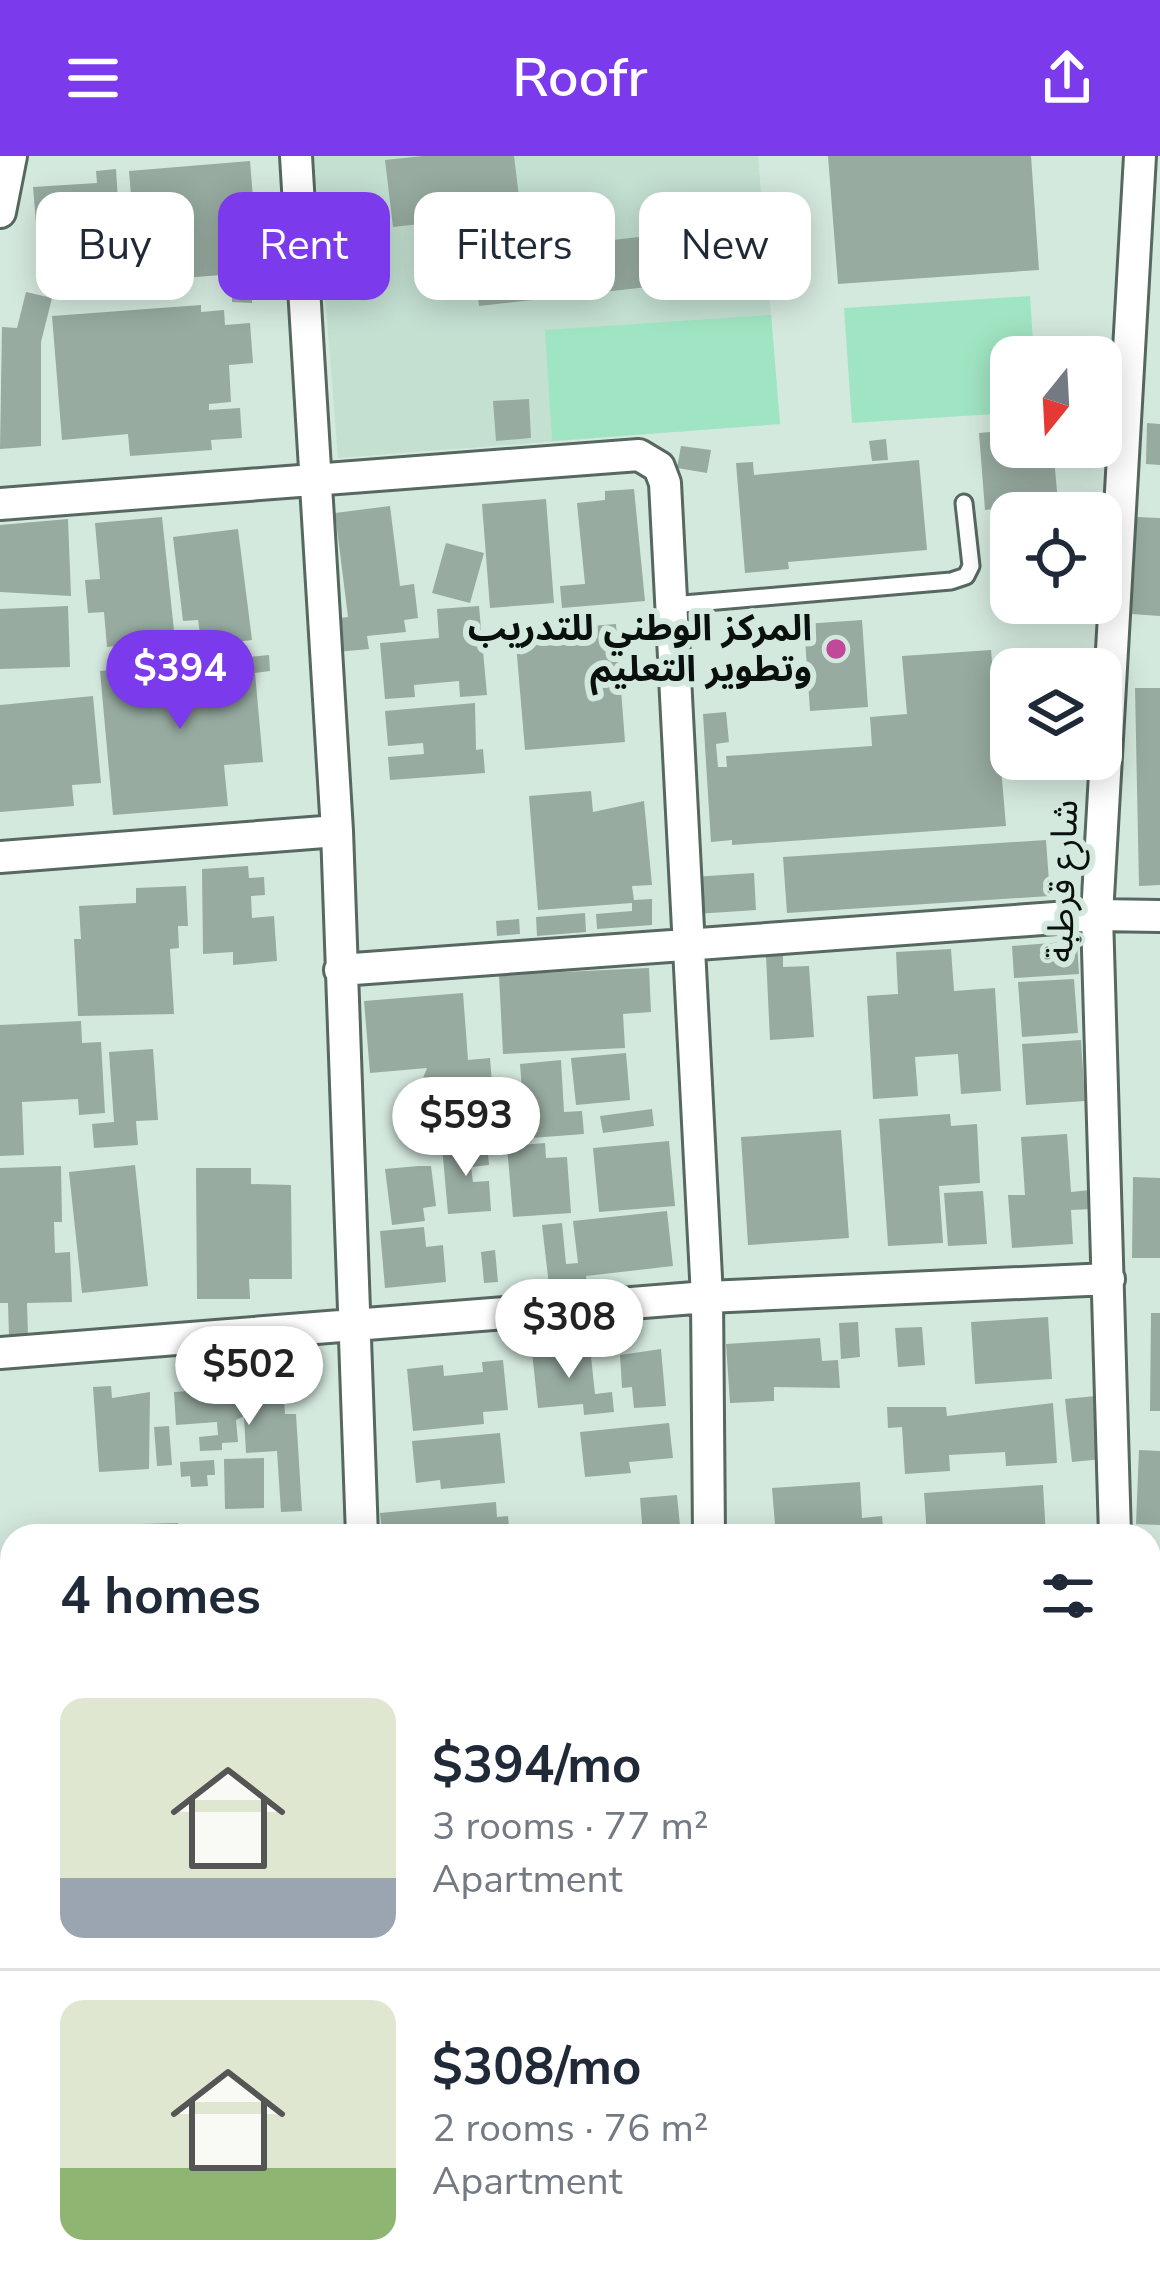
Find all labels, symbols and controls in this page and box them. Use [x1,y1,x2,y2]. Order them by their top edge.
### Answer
text: Roofr [512,41,648,115]
icon: menu [60,45,126,111]
icon: share [1034,45,1100,111]
chip: Buy [36,192,194,300]
chip: Rent [218,192,390,300]
chip: Filters [414,192,615,300]
chip: New [639,192,811,300]
north arrow [990,336,1122,468]
map controls [990,336,1122,780]
button: locate [990,492,1122,624]
place label: المركز الوطني للتدريب وتطوير التعليم [468,604,812,696]
pin: $394 [109,630,251,732]
marker: المركز الوطني للتدريب وتطوير التعليم [823,636,849,662]
text: $394 [133,642,227,695]
button: layers [990,648,1122,780]
street label: شارع قرطبة [1036,799,1091,963]
pin: $593 [395,1077,537,1179]
text: $593 [419,1089,513,1142]
pin: $308 [498,1279,640,1381]
text: $308 [522,1291,616,1344]
pin: $502 [178,1326,320,1428]
text: $502 [202,1338,296,1391]
text: 4 homes [60,1561,261,1631]
icon: filters [1035,1563,1101,1629]
text: $394/mo [432,1730,641,1800]
icon: home [156,1746,300,1890]
text: 3 rooms · 77 m² [432,1800,709,1853]
text: Apartment [432,1853,622,1906]
text: $308/mo [432,2032,641,2102]
icon: home [156,2048,300,2192]
text: 2 rooms · 76 m² [432,2102,709,2155]
text: Apartment [432,2155,622,2208]

